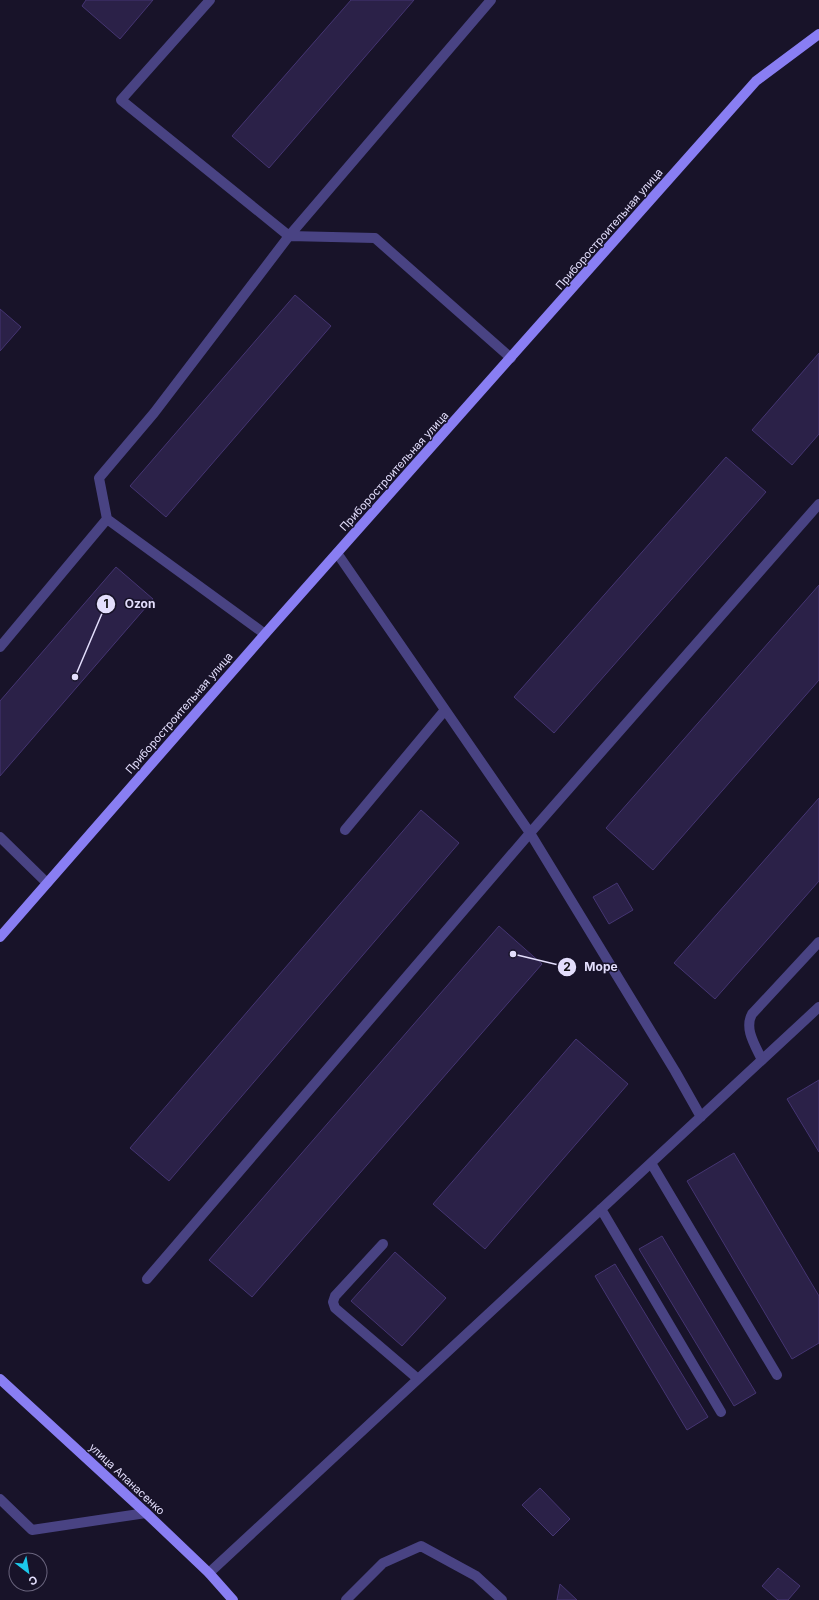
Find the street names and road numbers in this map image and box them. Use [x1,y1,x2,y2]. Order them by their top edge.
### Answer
street label: Приборостроительная улица [552,165,666,293]
street label: Приборостроительная улица [337,408,451,534]
street label: Приборостроительная улица [122,649,236,777]
street label: улица Апанасенко [86,1440,168,1518]

